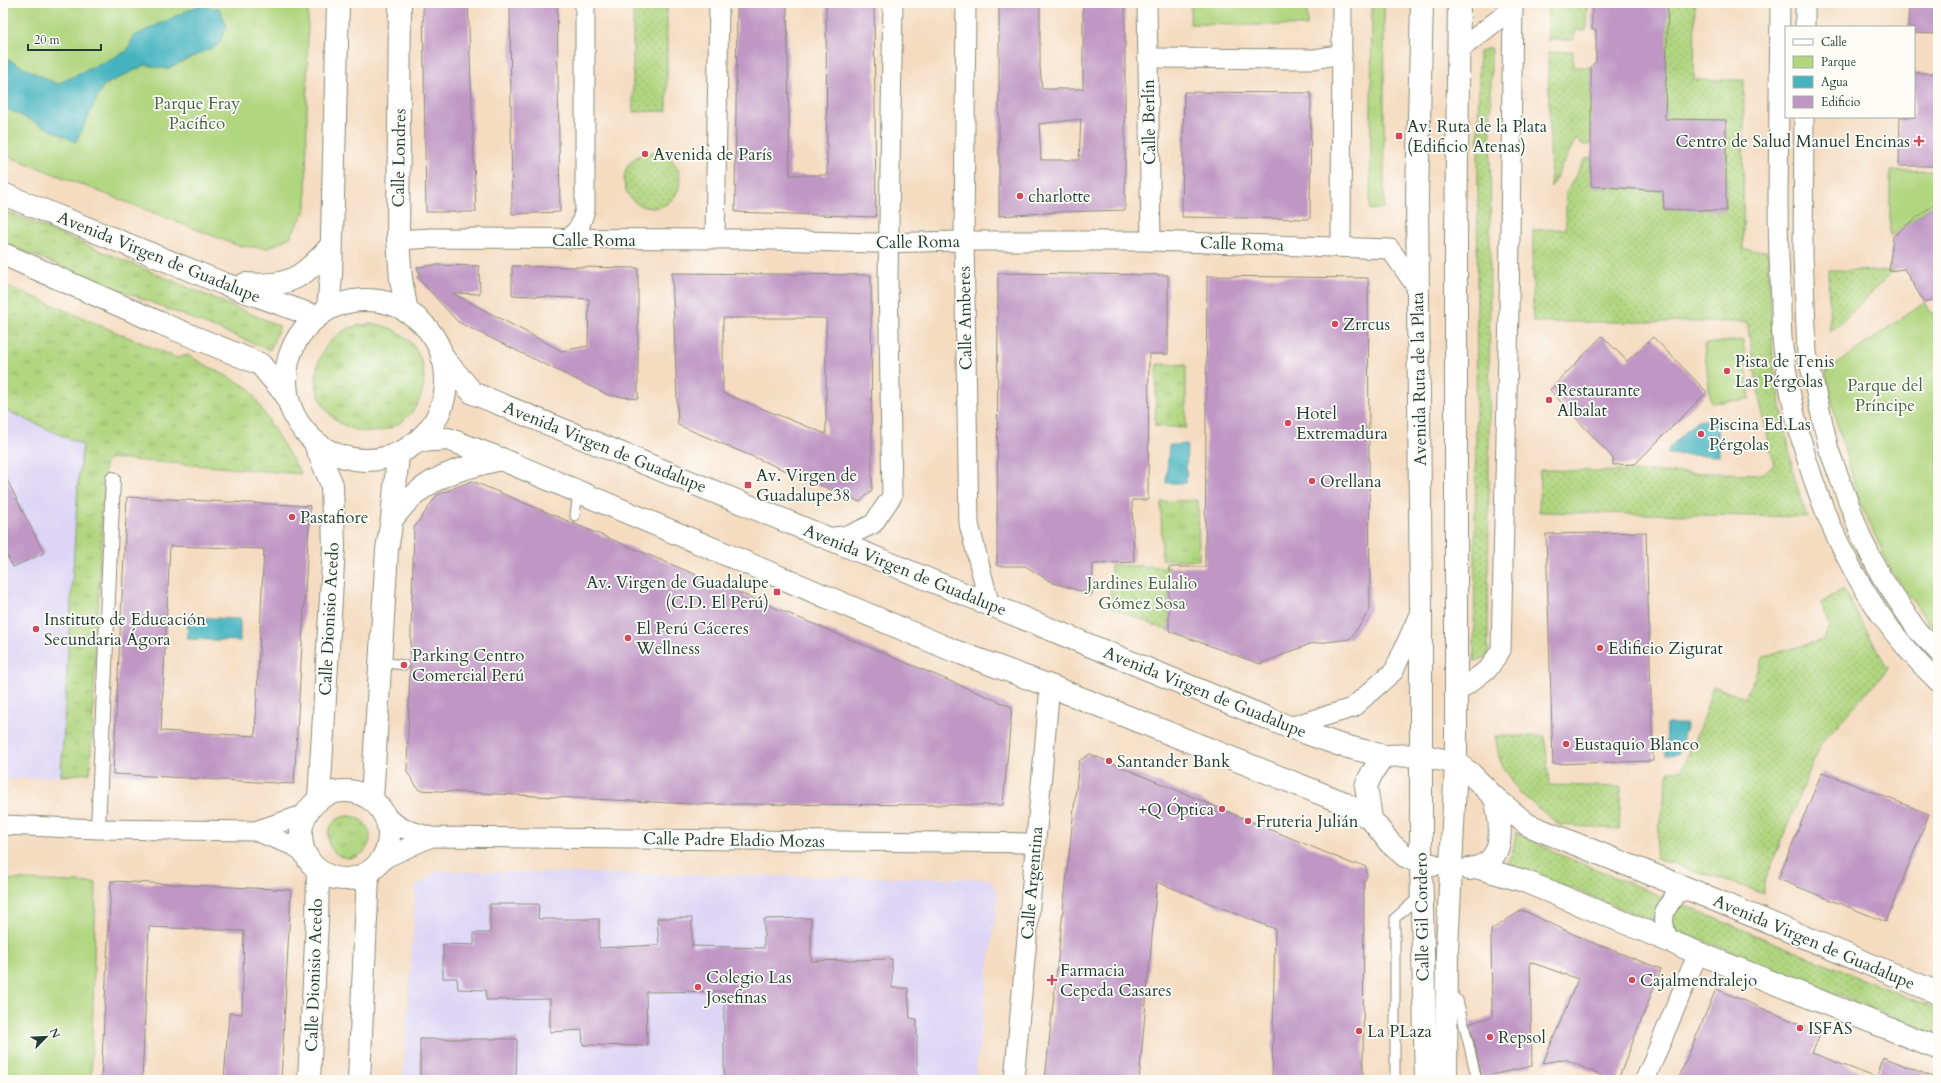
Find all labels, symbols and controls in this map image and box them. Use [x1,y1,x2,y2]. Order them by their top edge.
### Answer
scale bar [28,26,101,52]
legend [1785,26,1915,118]
text: 20 m [34,32,61,48]
text: Calle [1821,34,1847,50]
text: Parque [1821,54,1856,70]
text: Agua [1821,74,1849,90]
street label: Calle Berlín [1137,79,1161,165]
park label: Parque Fray Pacífico [154,92,240,135]
text: Edificio [1821,94,1861,110]
street label: Calle Londres [387,108,411,208]
place label: Av. Ruta de la Plata (Edificio Atenas) [1407,115,1548,158]
place label: Centro de Salud Manuel Encinas [1675,130,1910,153]
marker: Av. Ruta de la Plata (Edificio Atenas) [1394,131,1404,141]
marker: Centro de Salud Manuel Encinas [1913,135,1925,147]
place label: Avenida de París [653,143,773,166]
marker: Avenida de París [640,149,650,159]
place label: charlotte [1028,185,1091,208]
marker: charlotte [1015,191,1025,201]
street label: Avenida Virgen de Guadalupe [54,206,264,308]
street label: Calle Roma [552,229,637,252]
street label: Calle Roma [876,230,961,254]
street label: Calle Roma [1200,231,1285,257]
street label: Calle Amberes [953,265,977,370]
street label: Avenida Ruta de la Plata [1406,291,1432,466]
place label: Zrrcus [1343,313,1391,336]
marker: Zrrcus [1330,319,1340,329]
place label: Pista de Tenis Las Pérgolas [1735,350,1835,393]
marker: Pista de Tenis Las Pérgolas [1722,366,1732,376]
park label: Parque del Príncipe [1847,374,1923,417]
place label: Restaurante Albalat [1557,379,1641,422]
marker: Restaurante Albalat [1544,395,1554,405]
street label: Avenida Virgen de Guadalupe [500,396,710,498]
place label: Hotel Extremadura [1296,402,1389,445]
place label: Piscina Ed.Las Pérgolas [1709,413,1811,456]
marker: Hotel Extremadura [1283,418,1293,428]
marker: Piscina Ed.Las Pérgolas [1696,429,1706,439]
place label: Av. Virgen de Guadalupe38 [756,464,857,507]
place label: Orellana [1320,470,1382,493]
marker: Orellana [1307,476,1317,486]
marker: Av. Virgen de Guadalupe38 [743,480,753,490]
place label: Pastafiore [300,506,368,529]
marker: Pastafiore [287,512,297,522]
street label: Avenida Virgen de Guadalupe [800,519,1010,621]
street label: Calle Dionisio Acedo [313,542,345,696]
place label: Av. Virgen de Guadalupe (C.D. El Perú) [586,571,769,614]
park label: Jardines Eulalio Gómez Sosa [1084,572,1197,615]
marker: Av. Virgen de Guadalupe (C.D. El Perú) [772,587,782,597]
place label: Instituto de Educación Secundaria Ágora [44,608,206,651]
place label: El Perú Cáceres Wellness [635,617,749,660]
marker: Instituto de Educación Secundaria Ágora [31,624,41,634]
marker: El Perú Cáceres Wellness [623,633,633,643]
place label: Edificio Zigurat [1608,637,1723,660]
street label: Avenida Virgen de Guadalupe [1100,641,1310,743]
marker: Edificio Zigurat [1595,643,1605,653]
place label: Parking Centro Comercial Perú [412,644,525,687]
marker: Parking Centro Comercial Perú [399,660,409,670]
place label: Eustaquio Blanco [1574,733,1699,756]
marker: Eustaquio Blanco [1561,739,1571,749]
place label: Santander Bank [1117,750,1231,773]
marker: Santander Bank [1104,756,1114,766]
place label: +Q Óptica [1139,797,1215,821]
marker: +Q Óptica [1217,804,1227,814]
place label: Fruteria Julián [1256,810,1359,833]
marker: Fruteria Julián [1243,816,1253,826]
street label: Calle Argentina [1016,825,1048,941]
street label: Calle Padre Eladio Mozas [643,827,825,853]
street label: Calle Gil Cordero [1409,852,1435,982]
street label: Avenida Virgen de Guadalupe [1710,889,1918,995]
street label: Calle Dionisio Acedo [300,898,328,1052]
place label: Farmacia Cepeda Casares [1060,959,1172,1002]
place label: Colegio Las Josefinas [703,966,792,1009]
place label: Cajalmendralejo [1640,969,1757,992]
marker: Farmacia Cepeda Casares [1047,975,1057,985]
marker: Cajalmendralejo [1627,975,1637,985]
marker: Colegio Las Josefinas [693,982,703,992]
north arrow [26,1017,66,1057]
place label: ISFAS [1808,1017,1853,1040]
place label: La PLaza [1367,1020,1432,1043]
marker: ISFAS [1795,1023,1805,1033]
text: N [46,1026,64,1041]
marker: La PLaza [1354,1026,1364,1036]
place label: Repsol [1498,1026,1546,1049]
marker: Repsol [1485,1032,1495,1042]

